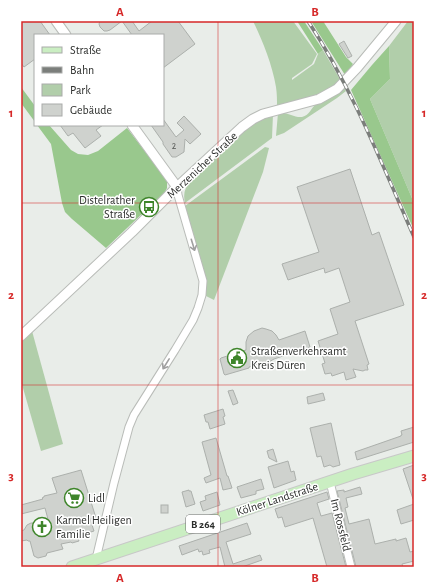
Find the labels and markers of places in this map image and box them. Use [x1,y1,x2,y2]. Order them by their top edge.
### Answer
place label: Distelrather Straße [79,194,135,220]
bus stop icon: Distelrather Straße [138,196,160,218]
place label: Straßenverkehrsamt Kreis Düren [251,345,347,371]
public building icon: Straßenverkehrsamt Kreis Düren [226,347,248,369]
supermarket icon: Lidl [63,487,85,509]
place label: Lidl [88,492,105,504]
place label: Karmel Heiligen Familie [56,514,132,540]
church icon: Karmel Heiligen Familie [31,516,53,538]

